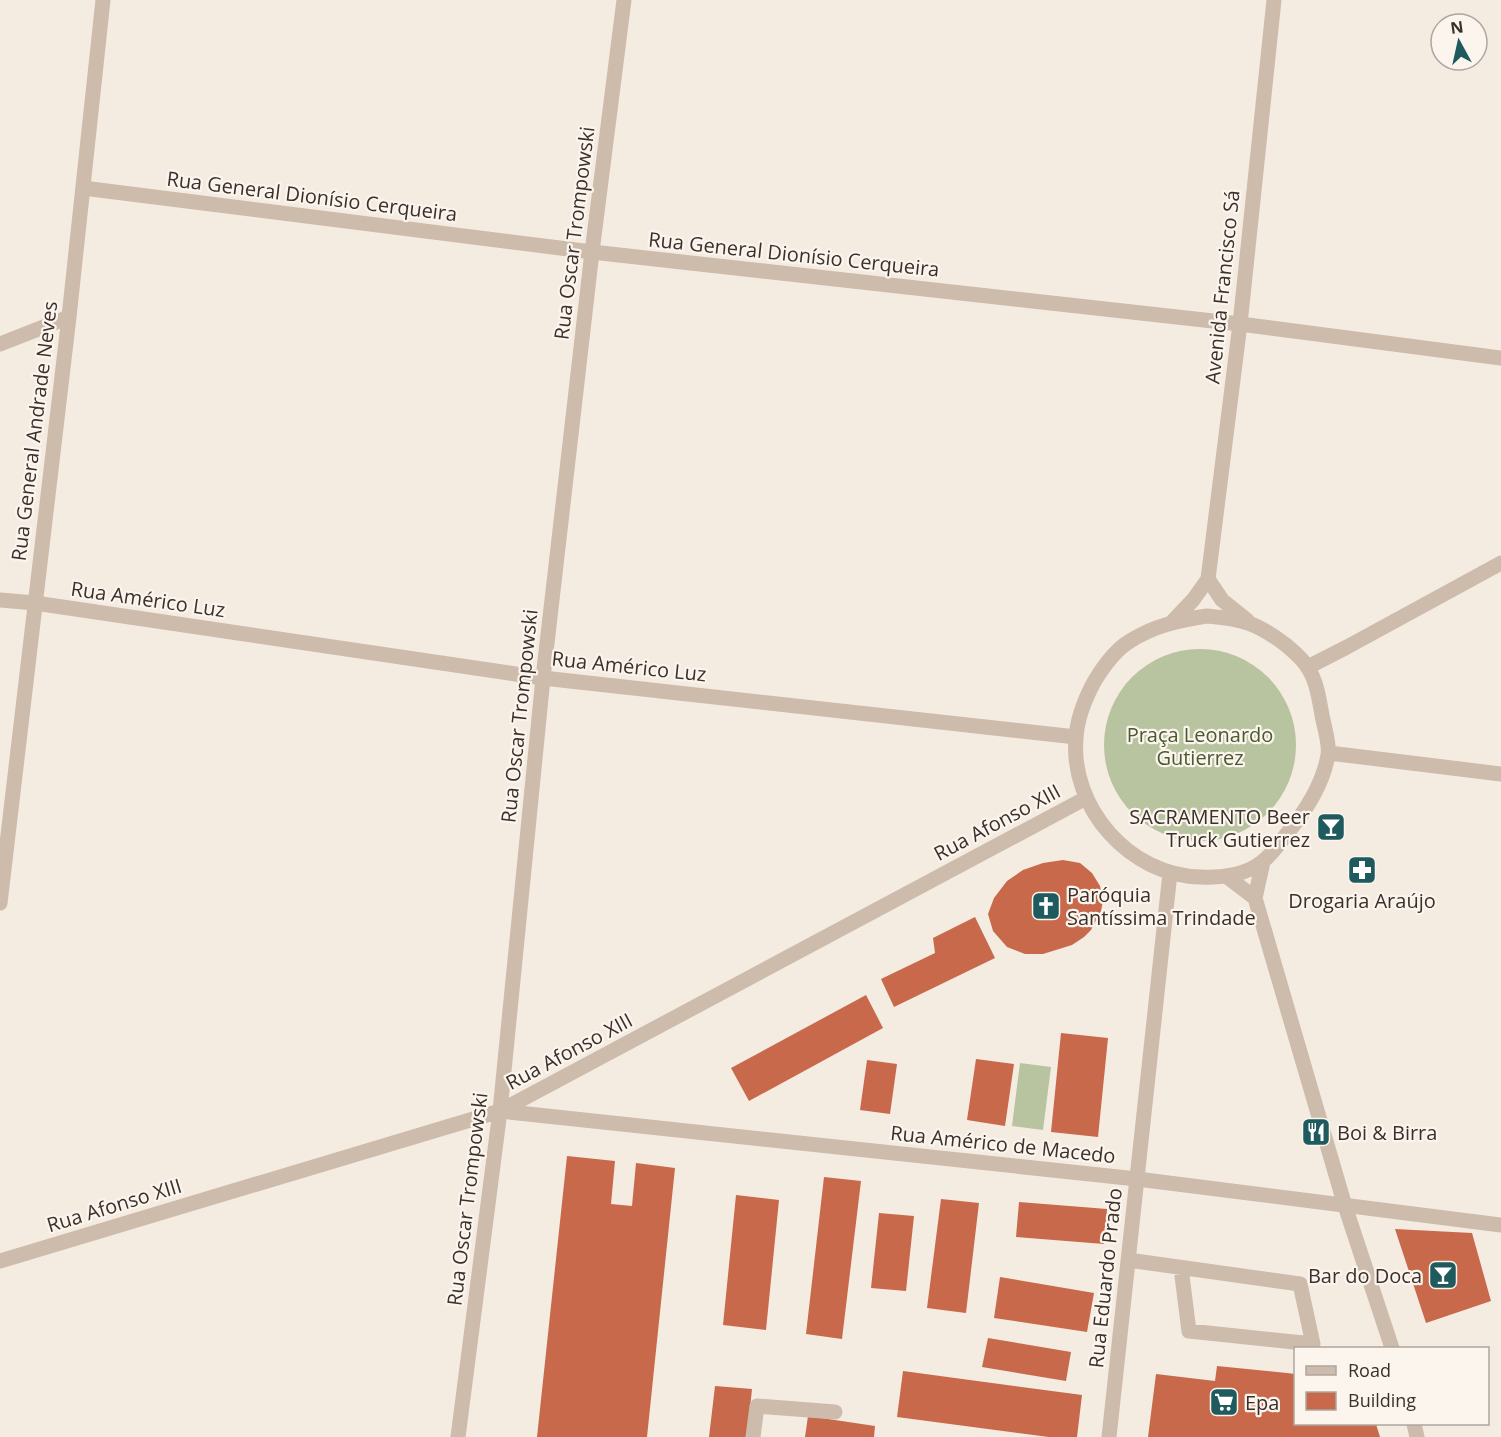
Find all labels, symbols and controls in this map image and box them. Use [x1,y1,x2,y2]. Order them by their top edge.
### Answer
north arrow [1429,12,1489,72]
text: N [1449,15,1465,39]
street label: Rua Oscar Trompowski [548,125,600,341]
street label: Rua General Dionísio Cerqueira [165,165,459,227]
street label: Avenida Francisco Sá [1198,189,1246,385]
street label: Rua General Dionísio Cerqueira [647,225,941,283]
street label: Rua General Andrade Neves [5,299,63,563]
street label: Rua Américo Luz [69,575,227,623]
street label: Rua Oscar Trompowski [494,608,544,824]
street label: Rua Américo Luz [550,644,708,688]
park label: Praça Leonardo Gutierrez [1127,721,1273,771]
street label: Rua Afonso XIII [929,777,1065,867]
place label: SACRAMENTO Beer Truck Gutierrez [1129,803,1310,853]
bar icon: SACRAMENTO Beer Truck Gutierrez [1315,811,1347,843]
pharmacy icon: Drogaria Araújo [1346,854,1378,886]
place label: Paróquia Santíssima Trindade [1067,881,1256,931]
place label: Drogaria Araújo [1288,887,1436,914]
church icon: Paróquia Santíssima Trindade [1030,890,1062,922]
street label: Rua Afonso XIII [501,1006,637,1096]
street label: Rua Oscar Trompowski [441,1091,493,1307]
restaurant icon: Boi & Birra [1300,1116,1332,1148]
street label: Rua Américo de Macedo [889,1119,1117,1169]
place label: Boi & Birra [1337,1119,1437,1146]
street label: Rua Afonso XIII [43,1172,185,1238]
street label: Rua Eduardo Prado [1082,1187,1128,1369]
bar icon: Bar do Doca [1427,1259,1459,1291]
place label: Bar do Doca [1308,1262,1422,1289]
legend [1294,1347,1489,1425]
text: Road [1348,1358,1391,1382]
supermarket icon: Epa [1208,1386,1240,1418]
text: Building [1348,1388,1416,1412]
place label: Epa [1245,1389,1279,1416]

